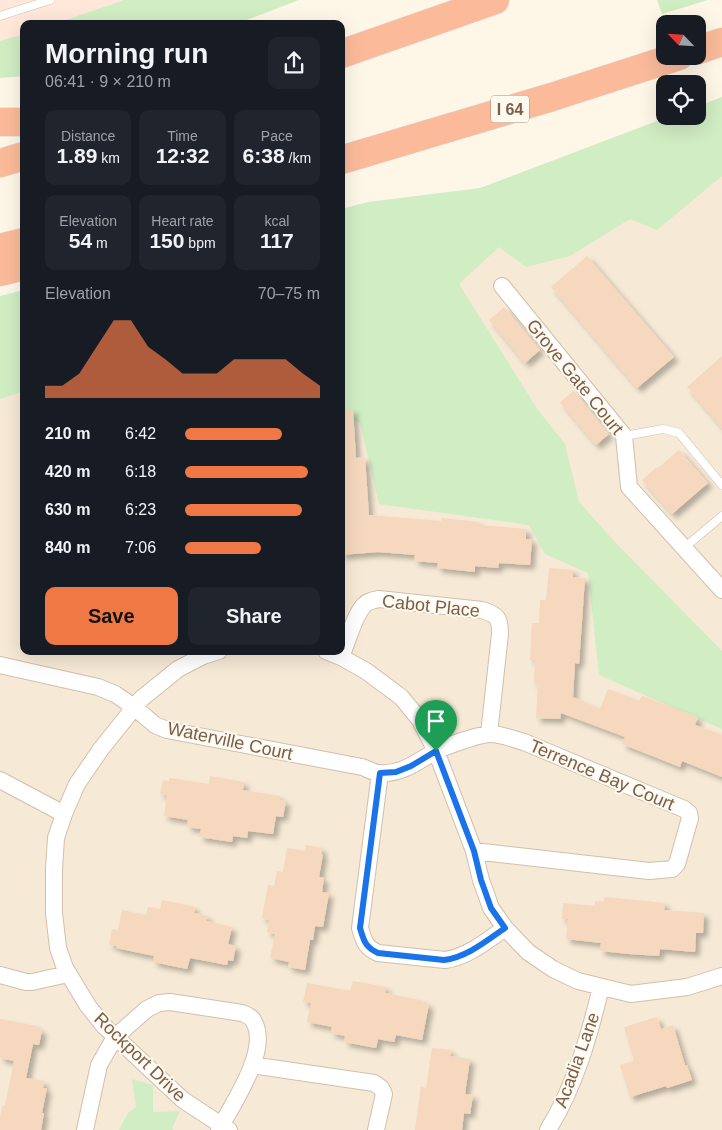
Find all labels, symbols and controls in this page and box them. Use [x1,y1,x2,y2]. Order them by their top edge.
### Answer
north arrow [656,15,706,65]
map controls [656,15,706,125]
button: share [268,37,320,89]
text: Morning run [45,38,208,69]
text: 06:41 · 9 × 210 m [45,73,171,90]
button: locate [656,75,706,125]
road number: I 64 [491,96,529,122]
text: Distance [61,128,115,144]
text: Time [167,128,198,144]
text: Pace [261,128,293,144]
text: 1.89 [56,144,97,167]
text: 12:32 [156,144,209,167]
text: 6:38 [243,144,285,167]
text: km [97,150,120,166]
text: /km [285,150,311,166]
text: Elevation [59,213,117,229]
text: Heart rate [151,213,214,229]
text: kcal [264,213,289,229]
text: 54 [69,229,92,252]
text: 150 [149,229,184,252]
text: 117 [260,229,294,252]
text: m [92,235,108,251]
text: bpm [184,235,216,251]
text: Elevation [45,285,111,302]
text: 70–75 m [258,285,320,302]
street label: Grove Gate Court [523,316,627,438]
text: 210 m [45,425,90,442]
text: 6:42 [125,425,156,442]
text: 420 m [45,463,90,480]
text: 6:18 [125,463,156,480]
text: 630 m [45,501,90,518]
text: 6:23 [125,501,156,518]
text: 840 m [45,539,90,556]
text: 7:06 [125,539,156,556]
button: Save [45,587,178,645]
button: Share [188,587,320,645]
street label: Cabot Place [381,591,481,621]
pin [415,700,457,751]
icon: arrive [422,707,450,735]
street label: Waterville Court [166,718,294,764]
street label: Terrence Bay Court [527,735,677,815]
street label: Rockport Drive [90,1008,190,1106]
street label: Acadia Lane [550,1010,604,1110]

